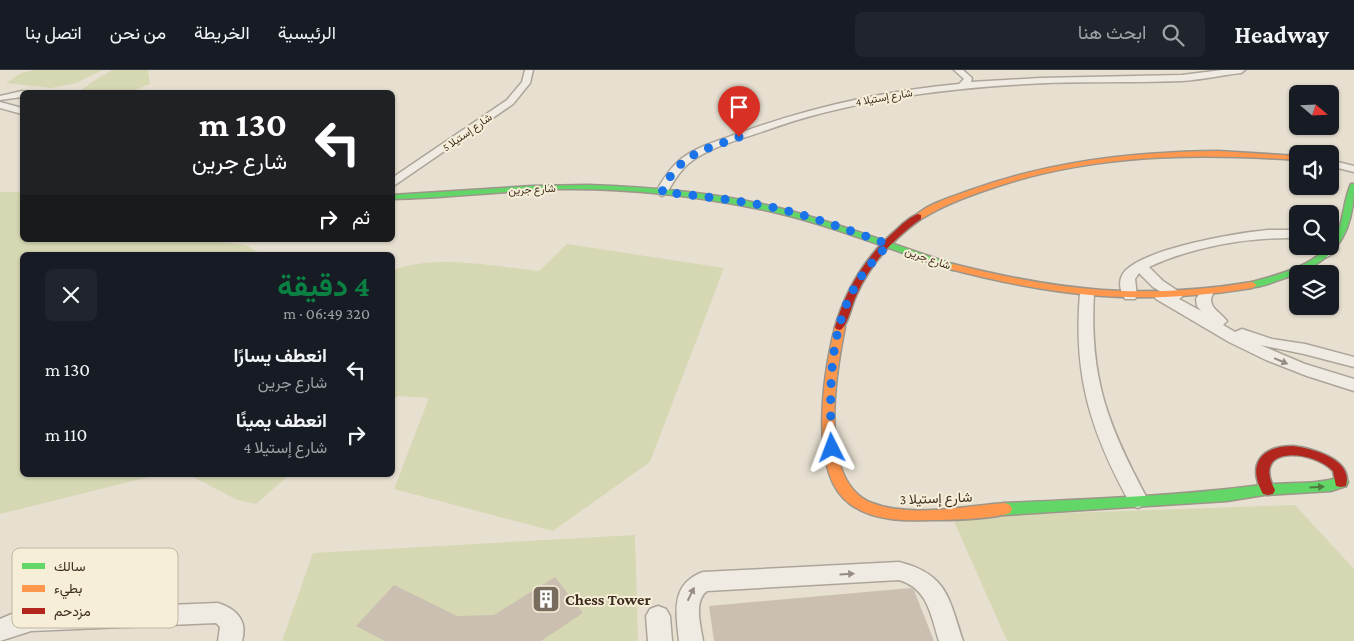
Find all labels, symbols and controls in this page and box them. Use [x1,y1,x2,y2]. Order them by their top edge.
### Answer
search box [855,12,1205,57]
icon: search [1159,21,1187,49]
text: Headway [1235,21,1329,48]
text: ابحث هنا [1078,22,1147,43]
text: اتصل بنا [25,23,82,43]
text: من نحن [110,23,166,43]
text: الخريطة [194,23,250,43]
text: الرئيسية [278,23,336,43]
north arrow [1289,85,1339,135]
map controls [1289,85,1339,315]
pin [718,86,760,137]
street label: شارع إستيلا 4 [855,86,914,110]
icon: arrive [725,93,753,121]
text: 130 m [199,105,287,144]
icon: left [305,110,370,175]
street label: شارع إستيلا 5 [440,110,495,155]
button: sound [1289,145,1339,195]
text: شارع جرين [192,149,287,174]
street label: شارع جرين [508,182,556,198]
icon: right [314,205,342,233]
button: search [1289,205,1339,255]
text: ثم [352,207,370,228]
street label: شارع جرين [903,245,953,273]
button: layers [1289,265,1339,315]
button: close [45,269,97,321]
text: 4 دقيقة [277,269,370,302]
text: 320 m · 06:49 [283,305,370,322]
text: انعطف يسارًا [233,345,327,366]
icon: left [342,356,370,384]
one-way arrow [1274,357,1288,365]
text: 130 m [45,359,90,380]
text: شارع جرين [258,374,327,391]
text: انعطف يمينًا [236,410,327,431]
icon: right [342,421,370,449]
position arrow [805,421,857,473]
text: 110 m [45,424,87,445]
text: شارع إستيلا 4 [243,439,327,456]
one-way arrow [1309,483,1325,491]
street label: شارع إستيلا 3 [899,489,973,510]
legend [12,548,178,628]
text: سالك [54,558,85,574]
one-way arrow [840,570,856,578]
text: بطيء [54,580,82,600]
building icon: Chess Tower [531,584,561,614]
one-way arrow [687,586,696,601]
place label: Chess Tower [565,591,652,608]
text: مزدحم [54,603,91,620]

